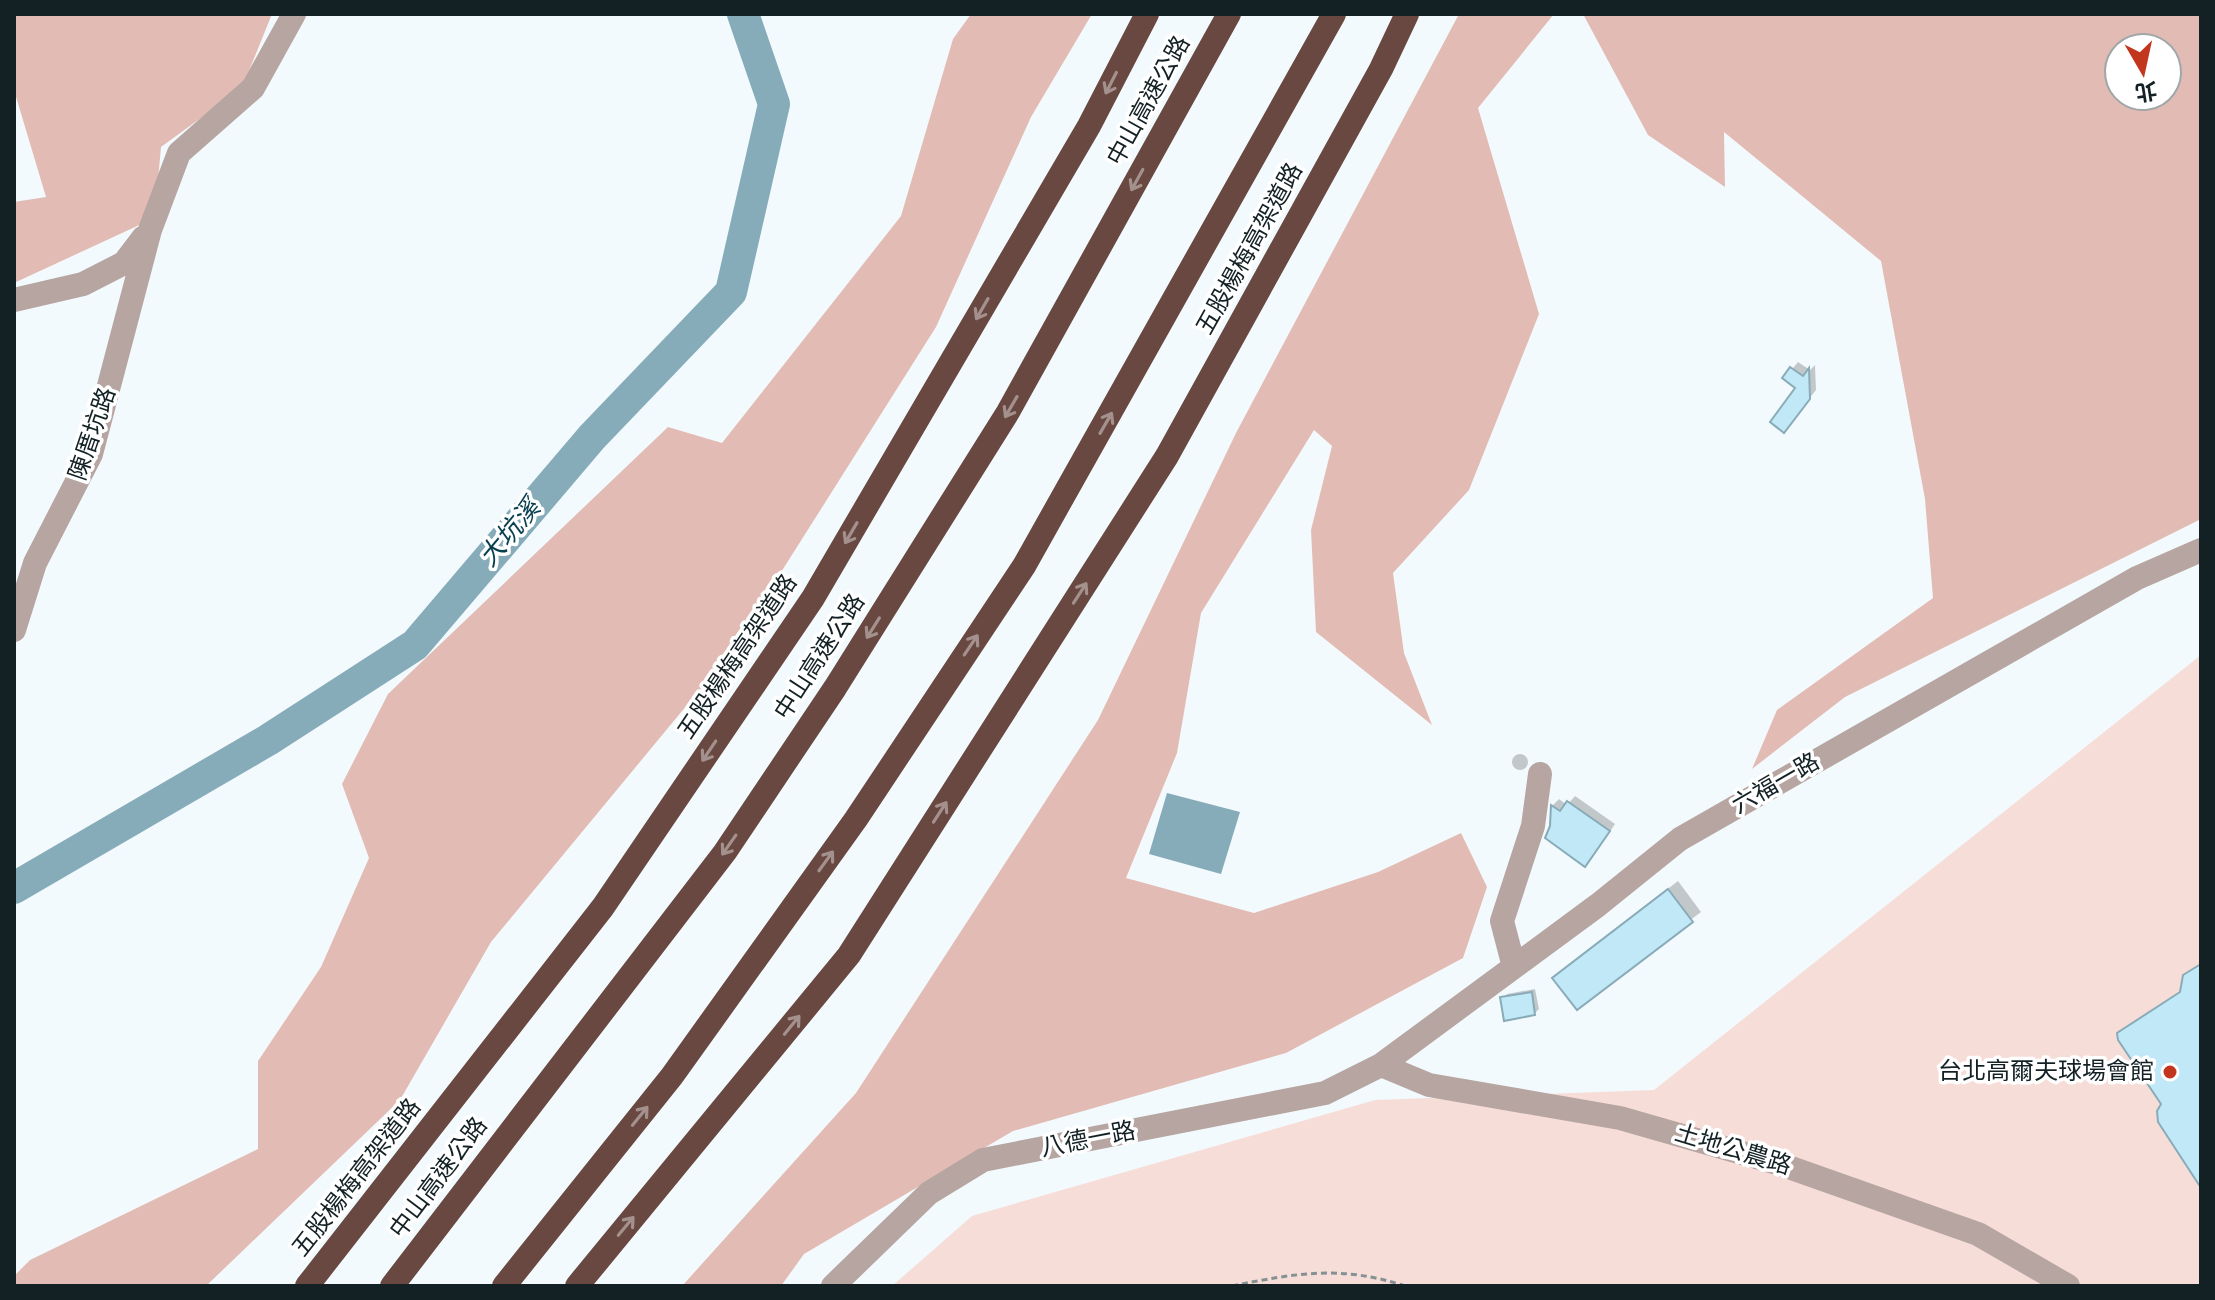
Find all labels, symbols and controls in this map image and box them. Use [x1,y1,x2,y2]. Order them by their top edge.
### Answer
street label: 中山高速公路 [1102,31,1194,170]
north arrow [2103,32,2183,112]
one-way arrow [1103,71,1119,95]
text: 北 [2133,78,2159,104]
street label: 五股楊梅高架道路 [1191,158,1307,339]
one-way arrow [1129,168,1145,191]
one-way arrow [974,297,990,320]
street label: 陳厝坑路 [64,384,120,483]
one-way arrow [1003,395,1018,419]
one-way arrow [1099,411,1114,435]
water label: 大坑溪 [473,490,548,571]
one-way arrow [842,521,858,544]
street label: 五股楊梅高架道路 [673,570,802,743]
one-way arrow [1072,582,1088,605]
street label: 中山高速公路 [769,589,869,724]
one-way arrow [864,616,881,638]
one-way arrow [964,634,980,657]
one-way arrow [701,739,717,761]
street label: 六福一路 [1727,748,1824,818]
one-way arrow [932,802,949,824]
one-way arrow [721,833,737,855]
one-way arrow [818,850,834,872]
one-way arrow [783,1015,800,1036]
place label: 台北高爾夫球場會館 [1938,1058,2154,1084]
marker: 台北高爾夫球場會館 [2161,1063,2179,1081]
street label: 五股楊梅高架道路 [287,1094,426,1261]
one-way arrow [631,1106,649,1127]
street label: 中山高速公路 [384,1112,492,1243]
street label: 八德一路 [1038,1117,1137,1161]
street label: 土地公農路 [1672,1119,1794,1179]
one-way arrow [617,1216,635,1237]

